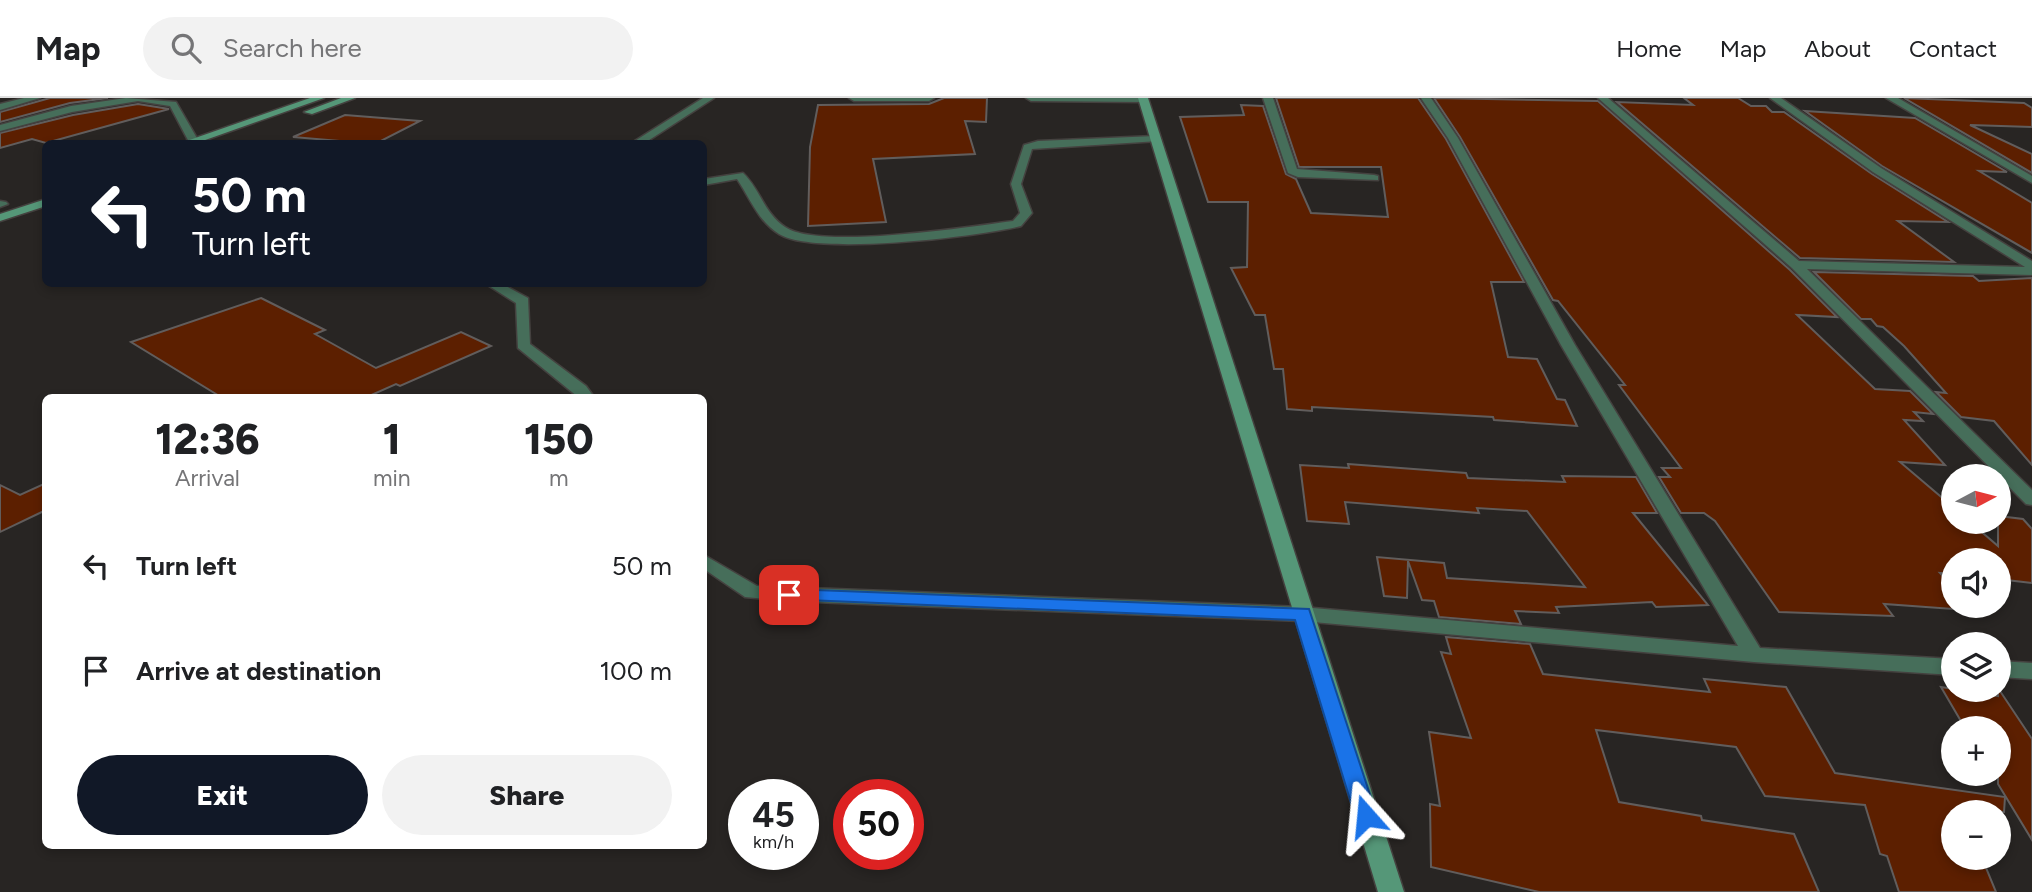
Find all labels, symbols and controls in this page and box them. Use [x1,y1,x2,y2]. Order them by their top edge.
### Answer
search box [143,17,633,80]
text: Map [35,29,101,68]
icon: search [167,29,205,67]
text: Search here [223,32,362,64]
text: Home [1616,34,1682,63]
text: Map [1720,34,1766,63]
text: About [1804,34,1871,63]
text: Contact [1909,34,1997,63]
text: 50 m [192,165,307,224]
icon: left [77,168,168,259]
text: Turn left [192,225,311,263]
text: 12:36 [155,414,260,465]
text: 1 [383,414,401,465]
text: 150 [524,414,594,465]
text: Arrival [175,464,240,492]
text: min [373,464,411,492]
text: m [549,464,569,492]
north arrow [1941,464,2011,534]
map controls [1941,464,2011,870]
icon: left [77,547,115,585]
button: sound [1941,548,2011,618]
text: Turn left [136,550,237,582]
text: 50 m [612,550,672,582]
pin [759,565,819,625]
icon: arrive [770,576,808,614]
button: layers [1941,632,2011,702]
icon: arrive [77,652,115,690]
text: Arrive at destination [136,655,381,687]
text: 100 m [599,655,672,687]
button: + [1941,716,2011,786]
button: Exit [77,755,368,835]
button: Share [382,755,672,835]
speed limit sign: 50 [833,779,924,870]
position arrow [1329,779,1403,853]
text: 45 [752,794,795,836]
button: − [1941,800,2011,870]
text: km/h [753,831,794,853]

